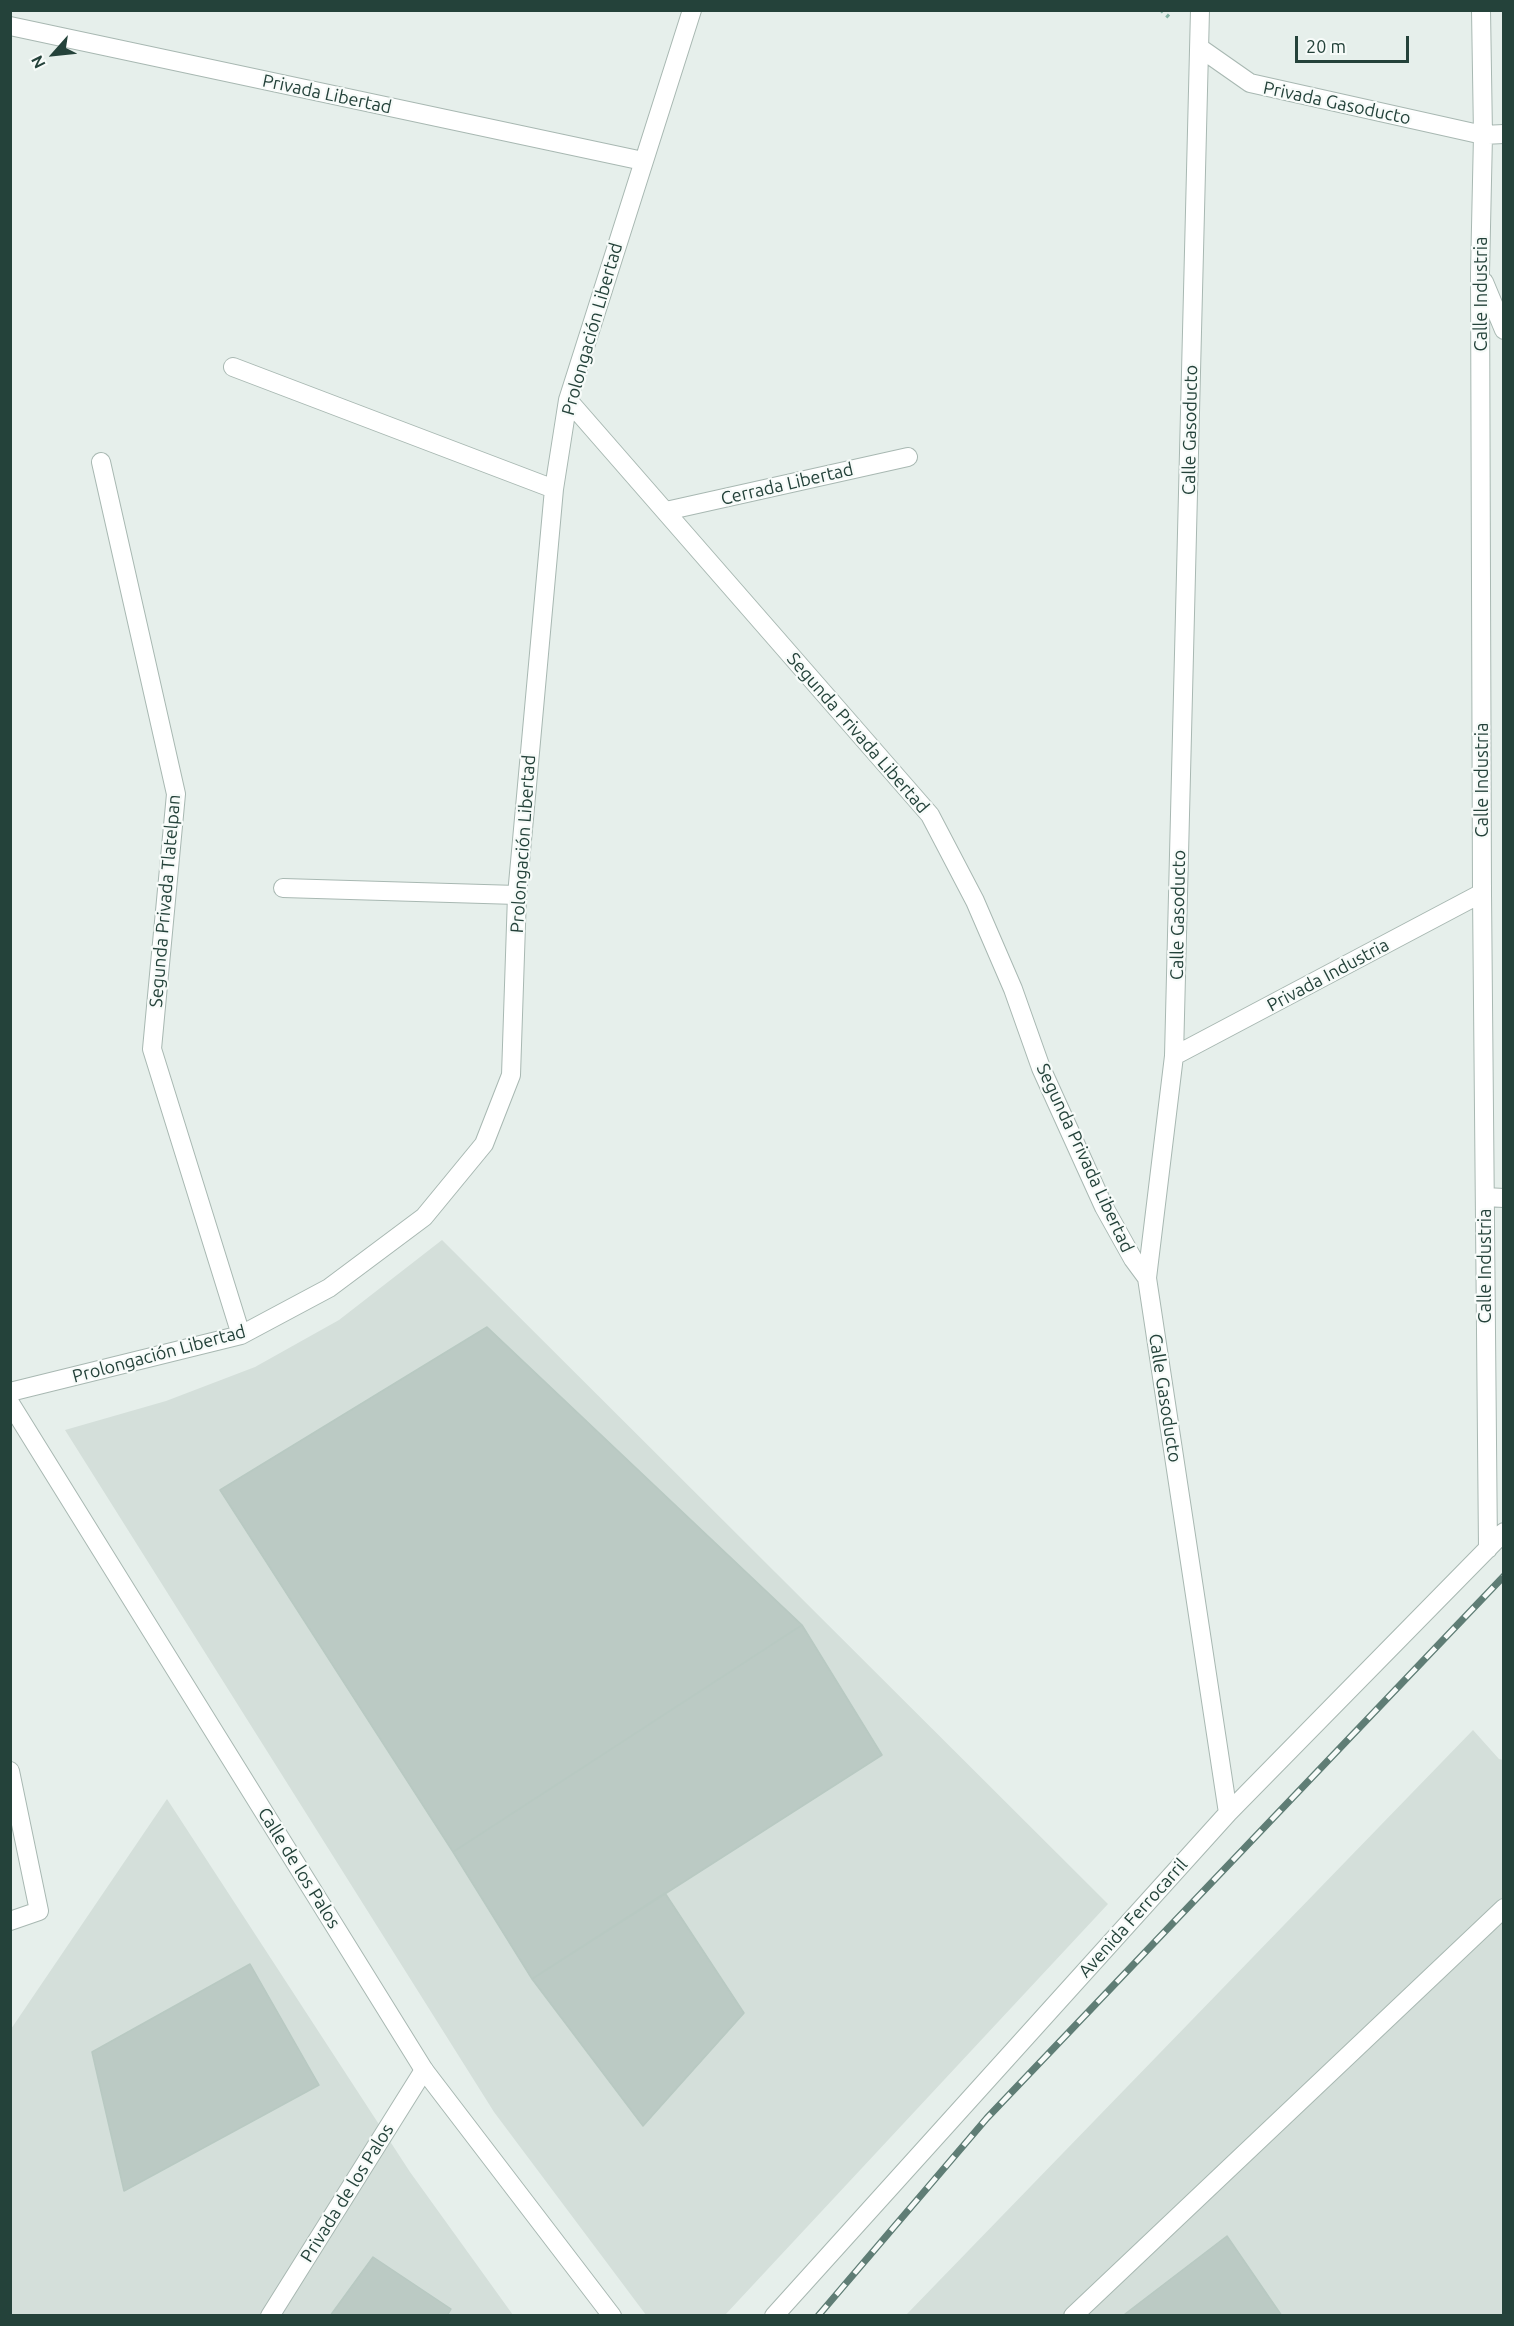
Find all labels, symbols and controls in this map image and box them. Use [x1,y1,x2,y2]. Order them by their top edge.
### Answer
north arrow [24,24,84,84]
scale bar [1298,24,1412,62]
text: 20 m [1306,36,1346,56]
text: N [27,53,49,72]
street label: Privada Libertad [260,70,394,118]
street label: Privada Gasoducto [1261,77,1413,129]
street label: Calle Industria [1470,237,1492,351]
street label: Prolongación Libertad [557,240,627,418]
street label: Calle Gasoducto [1178,365,1202,495]
street label: Cerrada Libertad [719,458,855,510]
street label: Segunda Privada Libertad [782,648,934,818]
street label: Calle Industria [1471,723,1493,837]
street label: Prolongación Libertad [506,754,540,934]
street label: Segunda Privada Tlatelpan [145,794,185,1008]
street label: Calle Gasoducto [1166,850,1190,980]
street label: Privada Industria [1263,934,1393,1016]
street label: Segunda Privada Libertad [1032,1060,1138,1256]
street label: Calle Industria [1474,1209,1496,1323]
street label: Prolongación Libertad [70,1320,248,1388]
street label: Calle Gasoducto [1144,1332,1186,1464]
street label: Calle de los Palos [253,1804,345,1932]
street label: Avenida Ferrocarril [1074,1854,1192,1982]
street label: Privada de los Palos [296,2120,398,2266]

